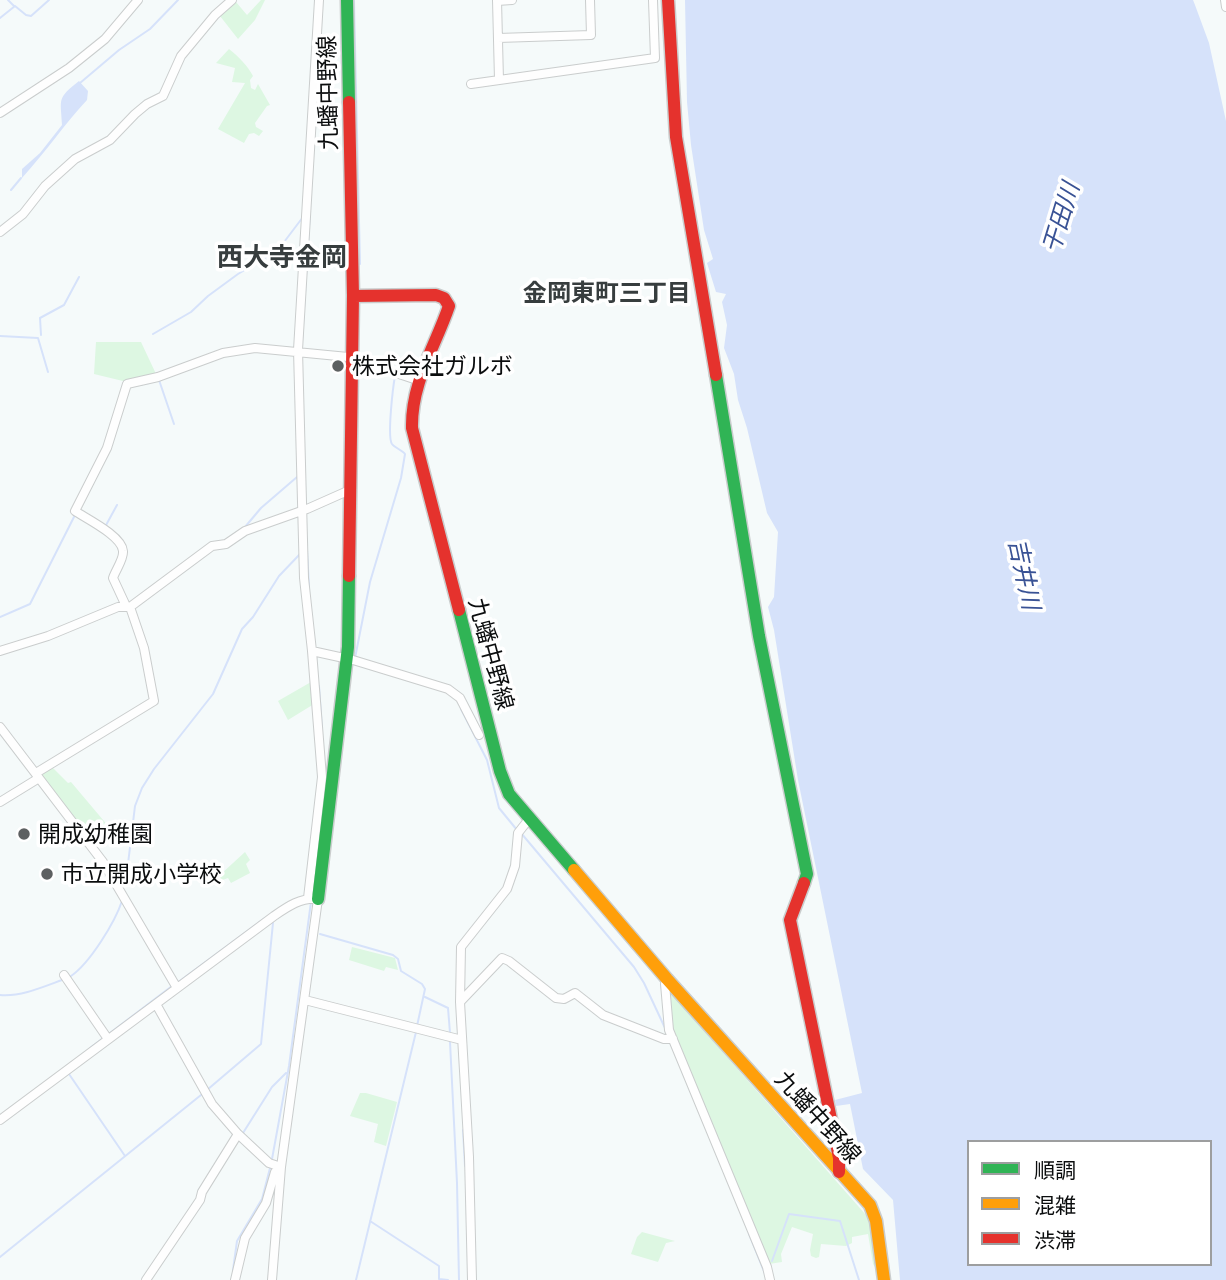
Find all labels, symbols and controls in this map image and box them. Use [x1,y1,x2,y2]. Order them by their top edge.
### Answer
street label: 九蟠中野線 [313,35,343,151]
water label: 干田川 [1037,179,1085,257]
district label: 西大寺金岡 [217,241,347,273]
district label: 金岡東町三丁目 [523,279,691,307]
place label: 株式会社ガルボ [352,352,513,380]
marker: 株式会社ガルボ [330,358,346,374]
water label: 吉井川 [1002,536,1046,612]
street label: 九蟠中野線 [463,595,519,713]
place label: 開成幼稚園 [38,820,153,848]
marker: 開成幼稚園 [16,826,32,842]
place label: 市立開成小学校 [61,860,222,888]
marker: 市立開成小学校 [39,866,55,882]
street label: 九蟠中野線 [769,1065,867,1169]
legend [967,1140,1212,1266]
text: 順調 [1034,1157,1076,1182]
text: 混雑 [1034,1192,1076,1217]
text: 渋滞 [1034,1227,1076,1252]

